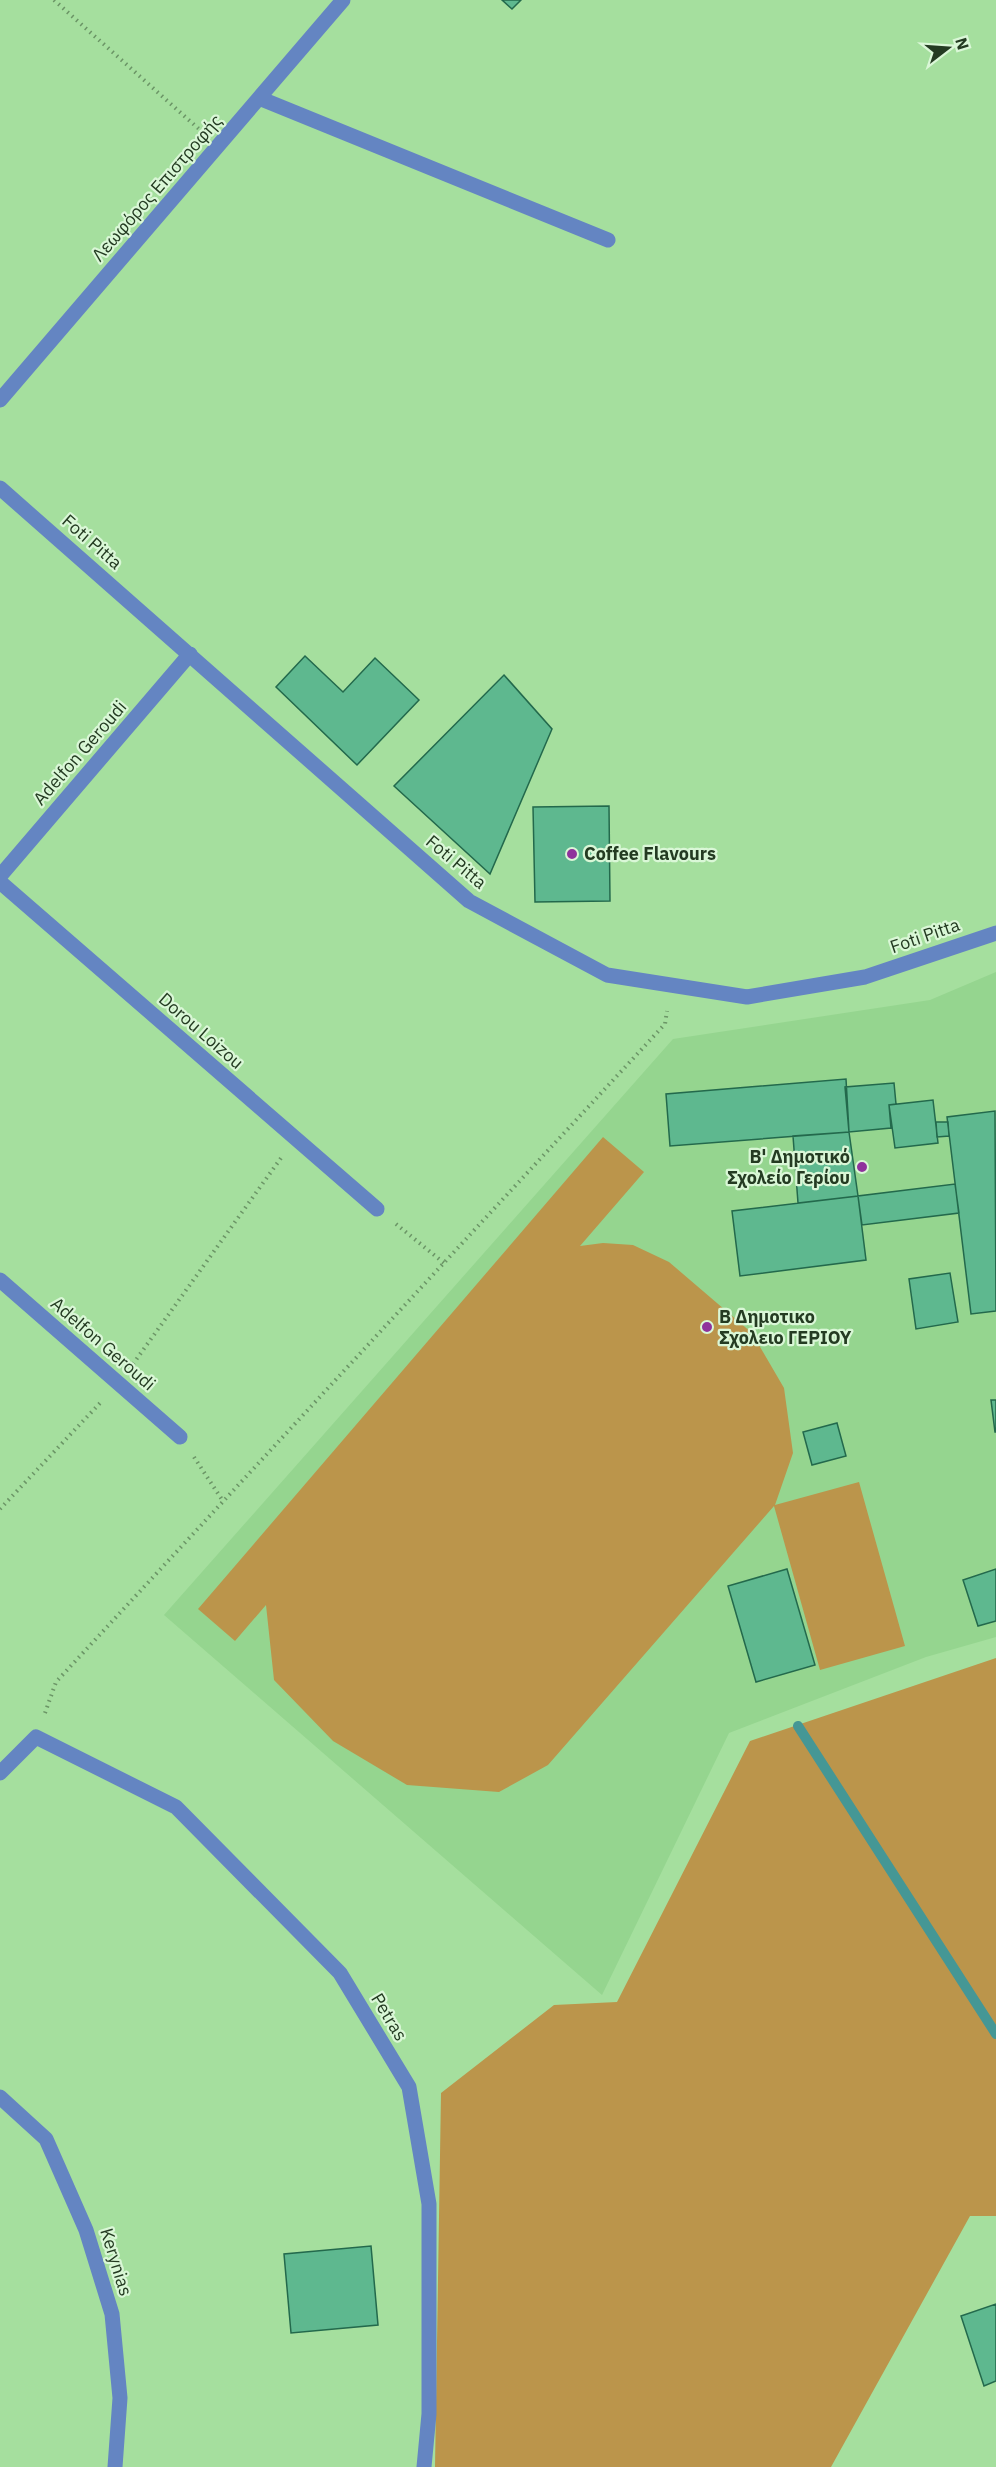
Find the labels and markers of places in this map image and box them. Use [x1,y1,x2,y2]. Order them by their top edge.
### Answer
place label: Coffee Flavours [584,842,716,865]
marker: Coffee Flavours [565,847,579,861]
place label: Β' Δημοτικό Σχολείο Γερίου [727,1145,850,1189]
marker: Β' Δημοτικό Σχολείο Γερίου [855,1160,869,1174]
place label: Β Δημοτικο Σχολειο ΓΕΡΙΟΥ [719,1305,852,1349]
marker: Β Δημοτικο Σχολειο ΓΕΡΙΟΥ [700,1320,714,1334]

